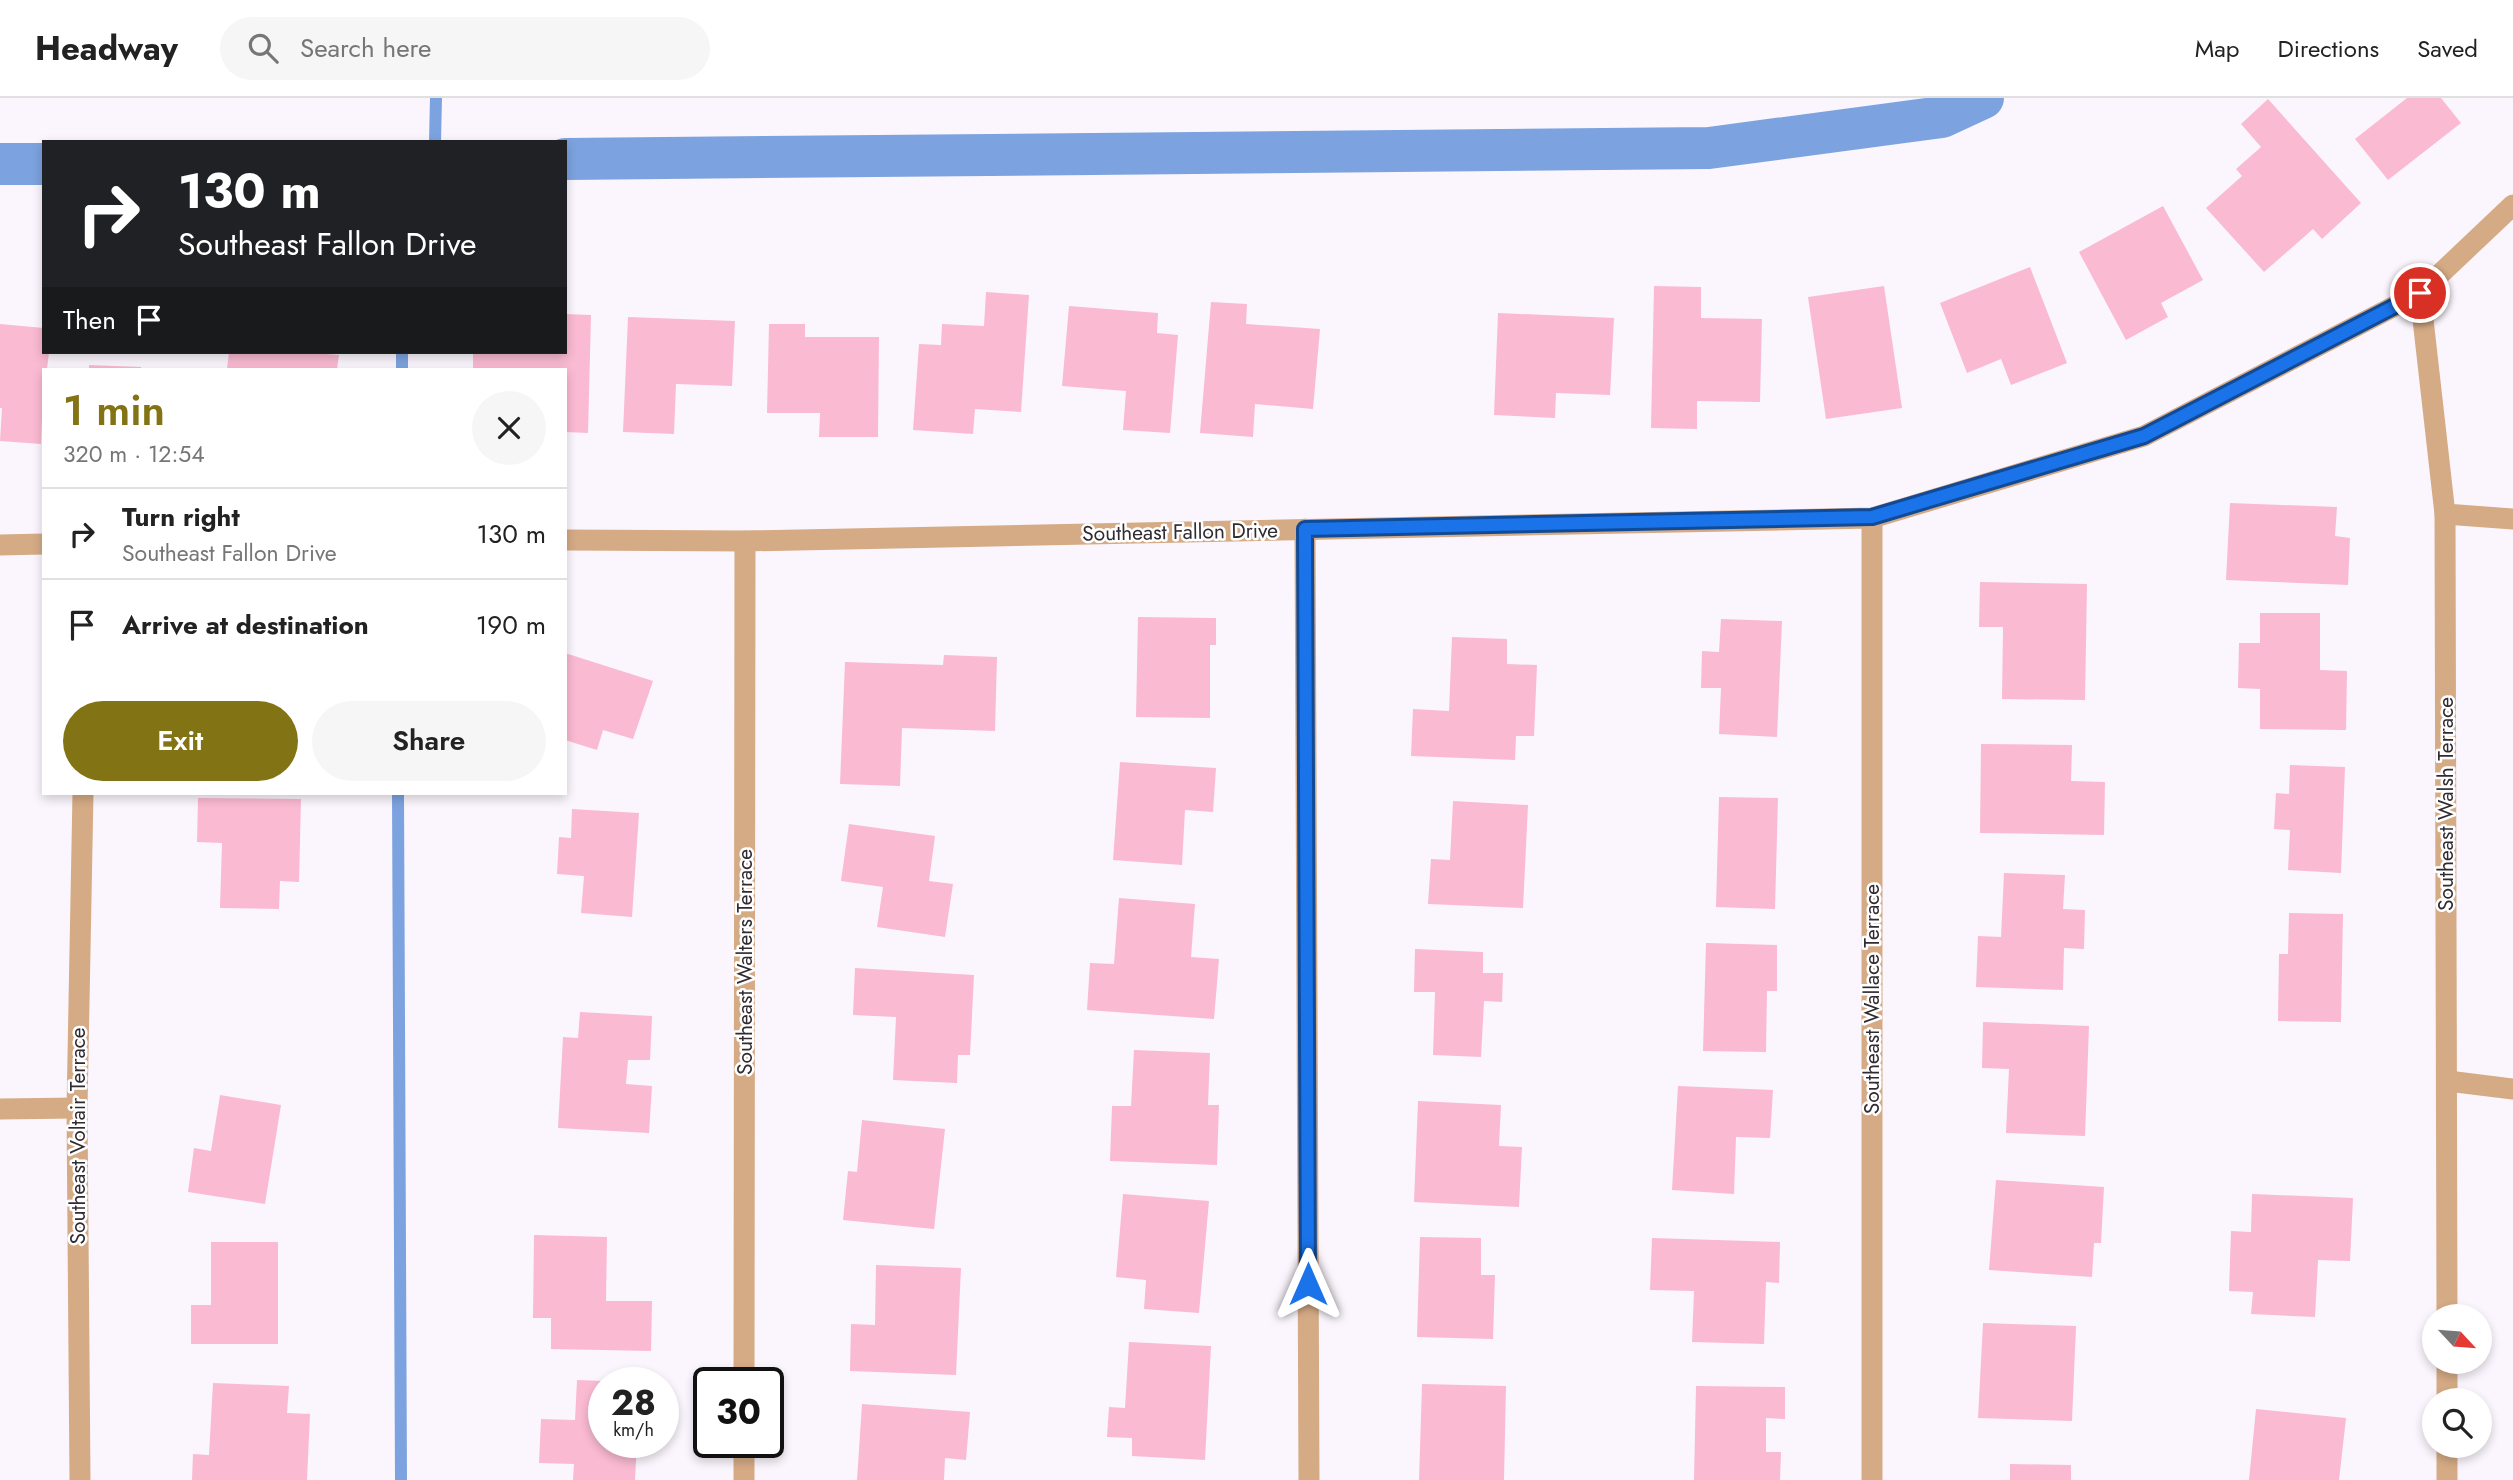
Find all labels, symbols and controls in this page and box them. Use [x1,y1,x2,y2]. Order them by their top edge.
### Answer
search box [220,17,710,80]
text: Headway [35,25,178,72]
icon: search [244,29,282,67]
text: Search here [300,29,431,67]
text: Map [2195,31,2240,66]
text: Directions [2278,31,2379,66]
text: Saved [2417,31,2478,66]
text: 130 m [178,156,321,226]
icon: right [63,168,154,259]
text: Southeast Fallon Drive [178,221,477,267]
pin [2390,263,2450,323]
icon: arrive [2401,274,2439,312]
text: Then [63,301,116,339]
icon: arrive [130,301,168,339]
text: 1 min [63,380,165,441]
button: close [472,391,546,465]
text: 320 m · 12:54 [63,437,205,471]
text: Turn right [122,498,240,536]
icon: right [63,515,101,553]
text: 130 m [476,515,546,553]
street label: Southeast Fallon Drive [1082,515,1278,549]
text: Southeast Fallon Drive [122,536,337,570]
icon: arrive [63,606,101,644]
text: Arrive at destination [122,606,369,644]
text: 190 m [476,606,546,644]
street label: Southeast Walsh Terrace [2431,697,2461,911]
button: Exit [63,701,298,781]
button: Share [312,701,546,781]
street label: Southeast Walters Terrace [730,849,760,1075]
street label: Southeast Wallace Terrace [1857,884,1887,1114]
street label: Southeast Voltair Terrace [63,1027,93,1245]
position arrow [1271,1247,1345,1321]
north arrow [2422,1304,2492,1374]
map controls [2422,1304,2492,1458]
speed limit sign: 30 [693,1367,784,1458]
text: 28 [611,1378,656,1428]
button: search [2422,1388,2492,1458]
text: km/h [613,1417,654,1443]

